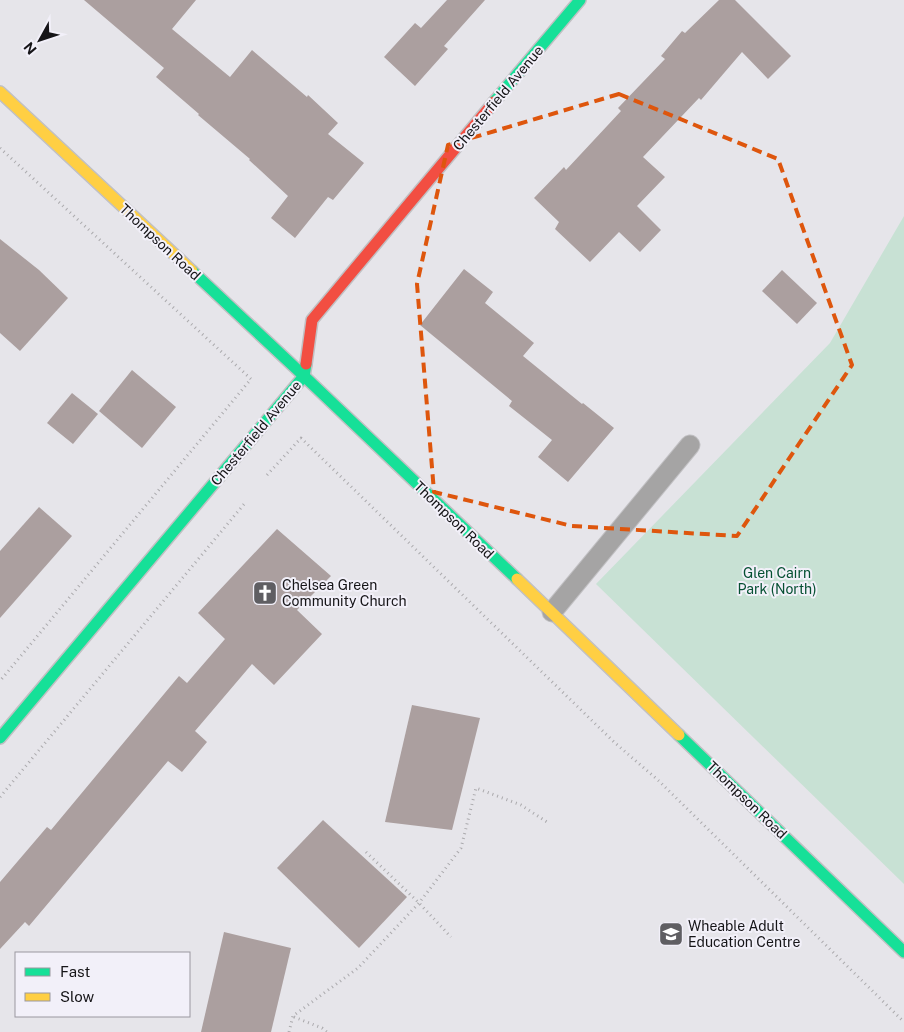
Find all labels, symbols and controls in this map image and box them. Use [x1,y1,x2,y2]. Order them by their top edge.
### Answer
north arrow [15,15,65,65]
text: N [20,39,40,58]
street label: Chesterfield Avenue [450,42,546,154]
street label: Thompson Road [116,201,204,283]
street label: Chesterfield Avenue [208,377,304,489]
street label: Thompson Road [411,478,497,562]
park label: Glen Cairn Park (North) [738,565,816,597]
place label: Chelsea Green Community Church [282,577,407,609]
church icon: Chelsea Green Community Church [252,580,278,606]
street label: Thompson Road [704,758,790,842]
place label: Wheable Adult Education Centre [688,918,800,950]
school or university icon: Wheable Adult Education Centre [658,921,684,947]
legend [15,952,190,1017]
text: Fast [60,963,90,980]
text: Slow [60,988,95,1005]

